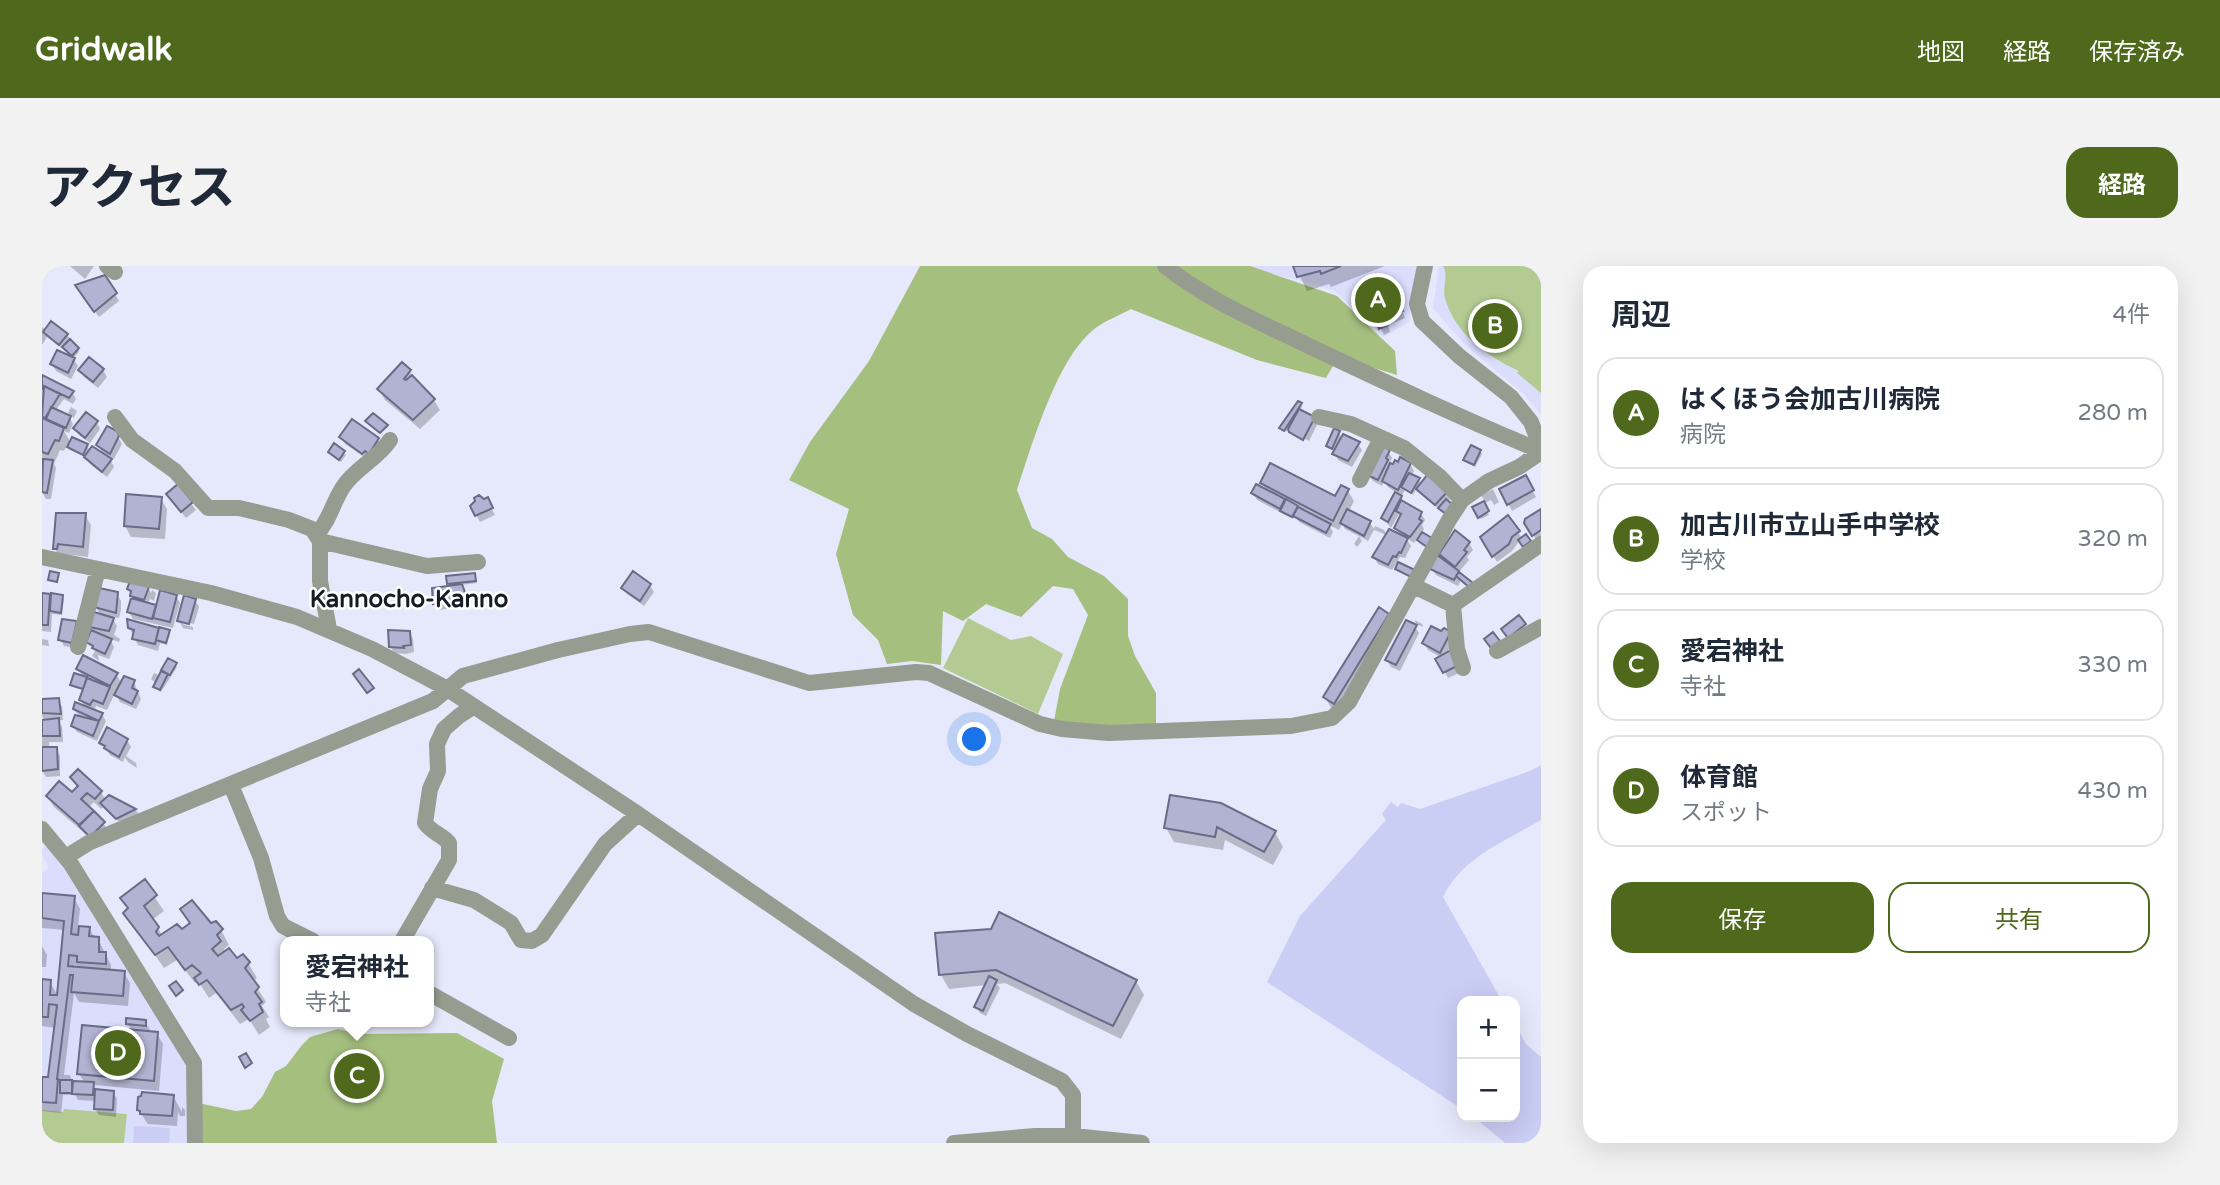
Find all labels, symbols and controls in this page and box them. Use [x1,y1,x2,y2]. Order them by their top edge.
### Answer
text: Gridwalk [35,30,172,69]
text: 地図 [1917,38,1965,67]
text: 経路 [2003,38,2051,67]
text: 保存済み [2089,38,2185,67]
button: 経路 [2066,147,2178,218]
text: アクセス [42,159,236,218]
pin: A [1355,274,1401,326]
text: 周辺 [1611,297,1671,334]
pin: B [1472,300,1518,352]
text: 4件 [2113,301,2150,329]
text: はくほう会加古川病院 [1680,384,1940,415]
text: A [1627,399,1645,427]
text: 280 m [2078,399,2148,427]
text: 病院 [1680,421,1726,449]
text: 加古川市立山手中学校 [1680,510,1940,541]
text: B [1628,525,1644,553]
text: 320 m [2078,525,2148,553]
text: 学校 [1680,547,1726,575]
district label: Kannocho-Kanno [310,585,508,614]
text: 愛宕神社 [1680,636,1784,667]
text: C [1628,651,1644,679]
text: 330 m [2078,651,2148,679]
text: 寺社 [1680,673,1726,701]
your location [957,722,991,756]
text: 体育館 [1680,762,1758,793]
text: D [1627,777,1645,805]
text: 430 m [2078,777,2148,805]
text: スポット [1680,799,1772,827]
button: 保存 [1611,882,1874,953]
button: 共有 [1888,882,2150,953]
popup [280,936,434,1027]
text: 愛宕神社 [305,952,409,983]
text: 寺社 [305,989,351,1017]
map controls [1457,996,1520,1122]
button: + [1457,996,1520,1059]
pin: D [95,1027,141,1079]
pin: C [334,1050,380,1102]
button: − [1457,1059,1520,1122]

